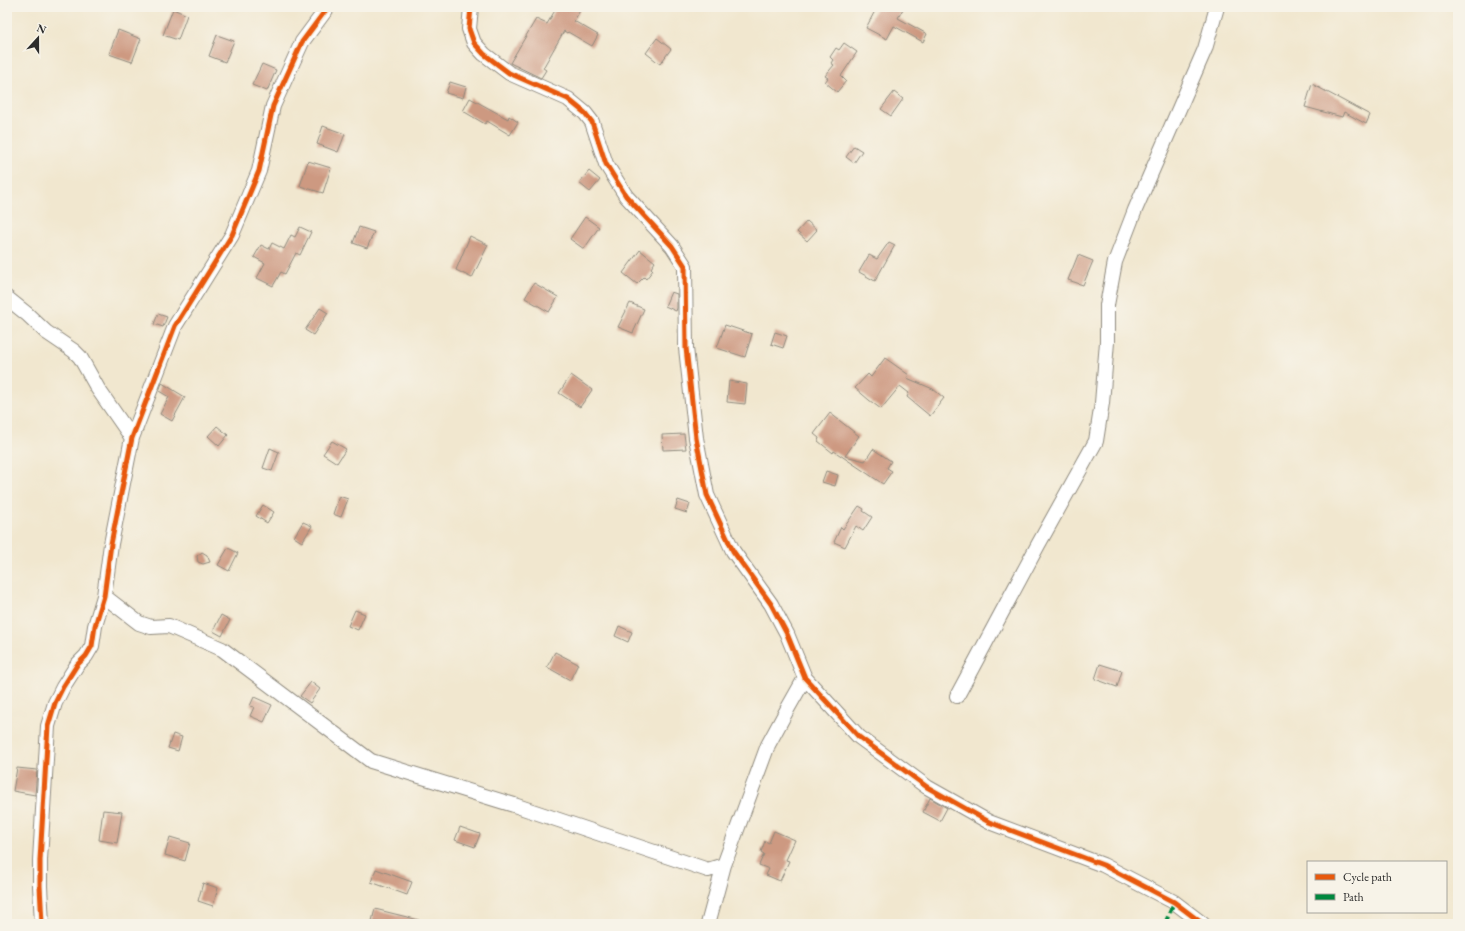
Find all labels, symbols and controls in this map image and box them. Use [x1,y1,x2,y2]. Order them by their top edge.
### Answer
north arrow [18,18,58,58]
text: N [35,21,48,37]
legend [1307,861,1447,913]
text: Cycle path [1343,869,1392,885]
text: Path [1343,889,1364,905]

